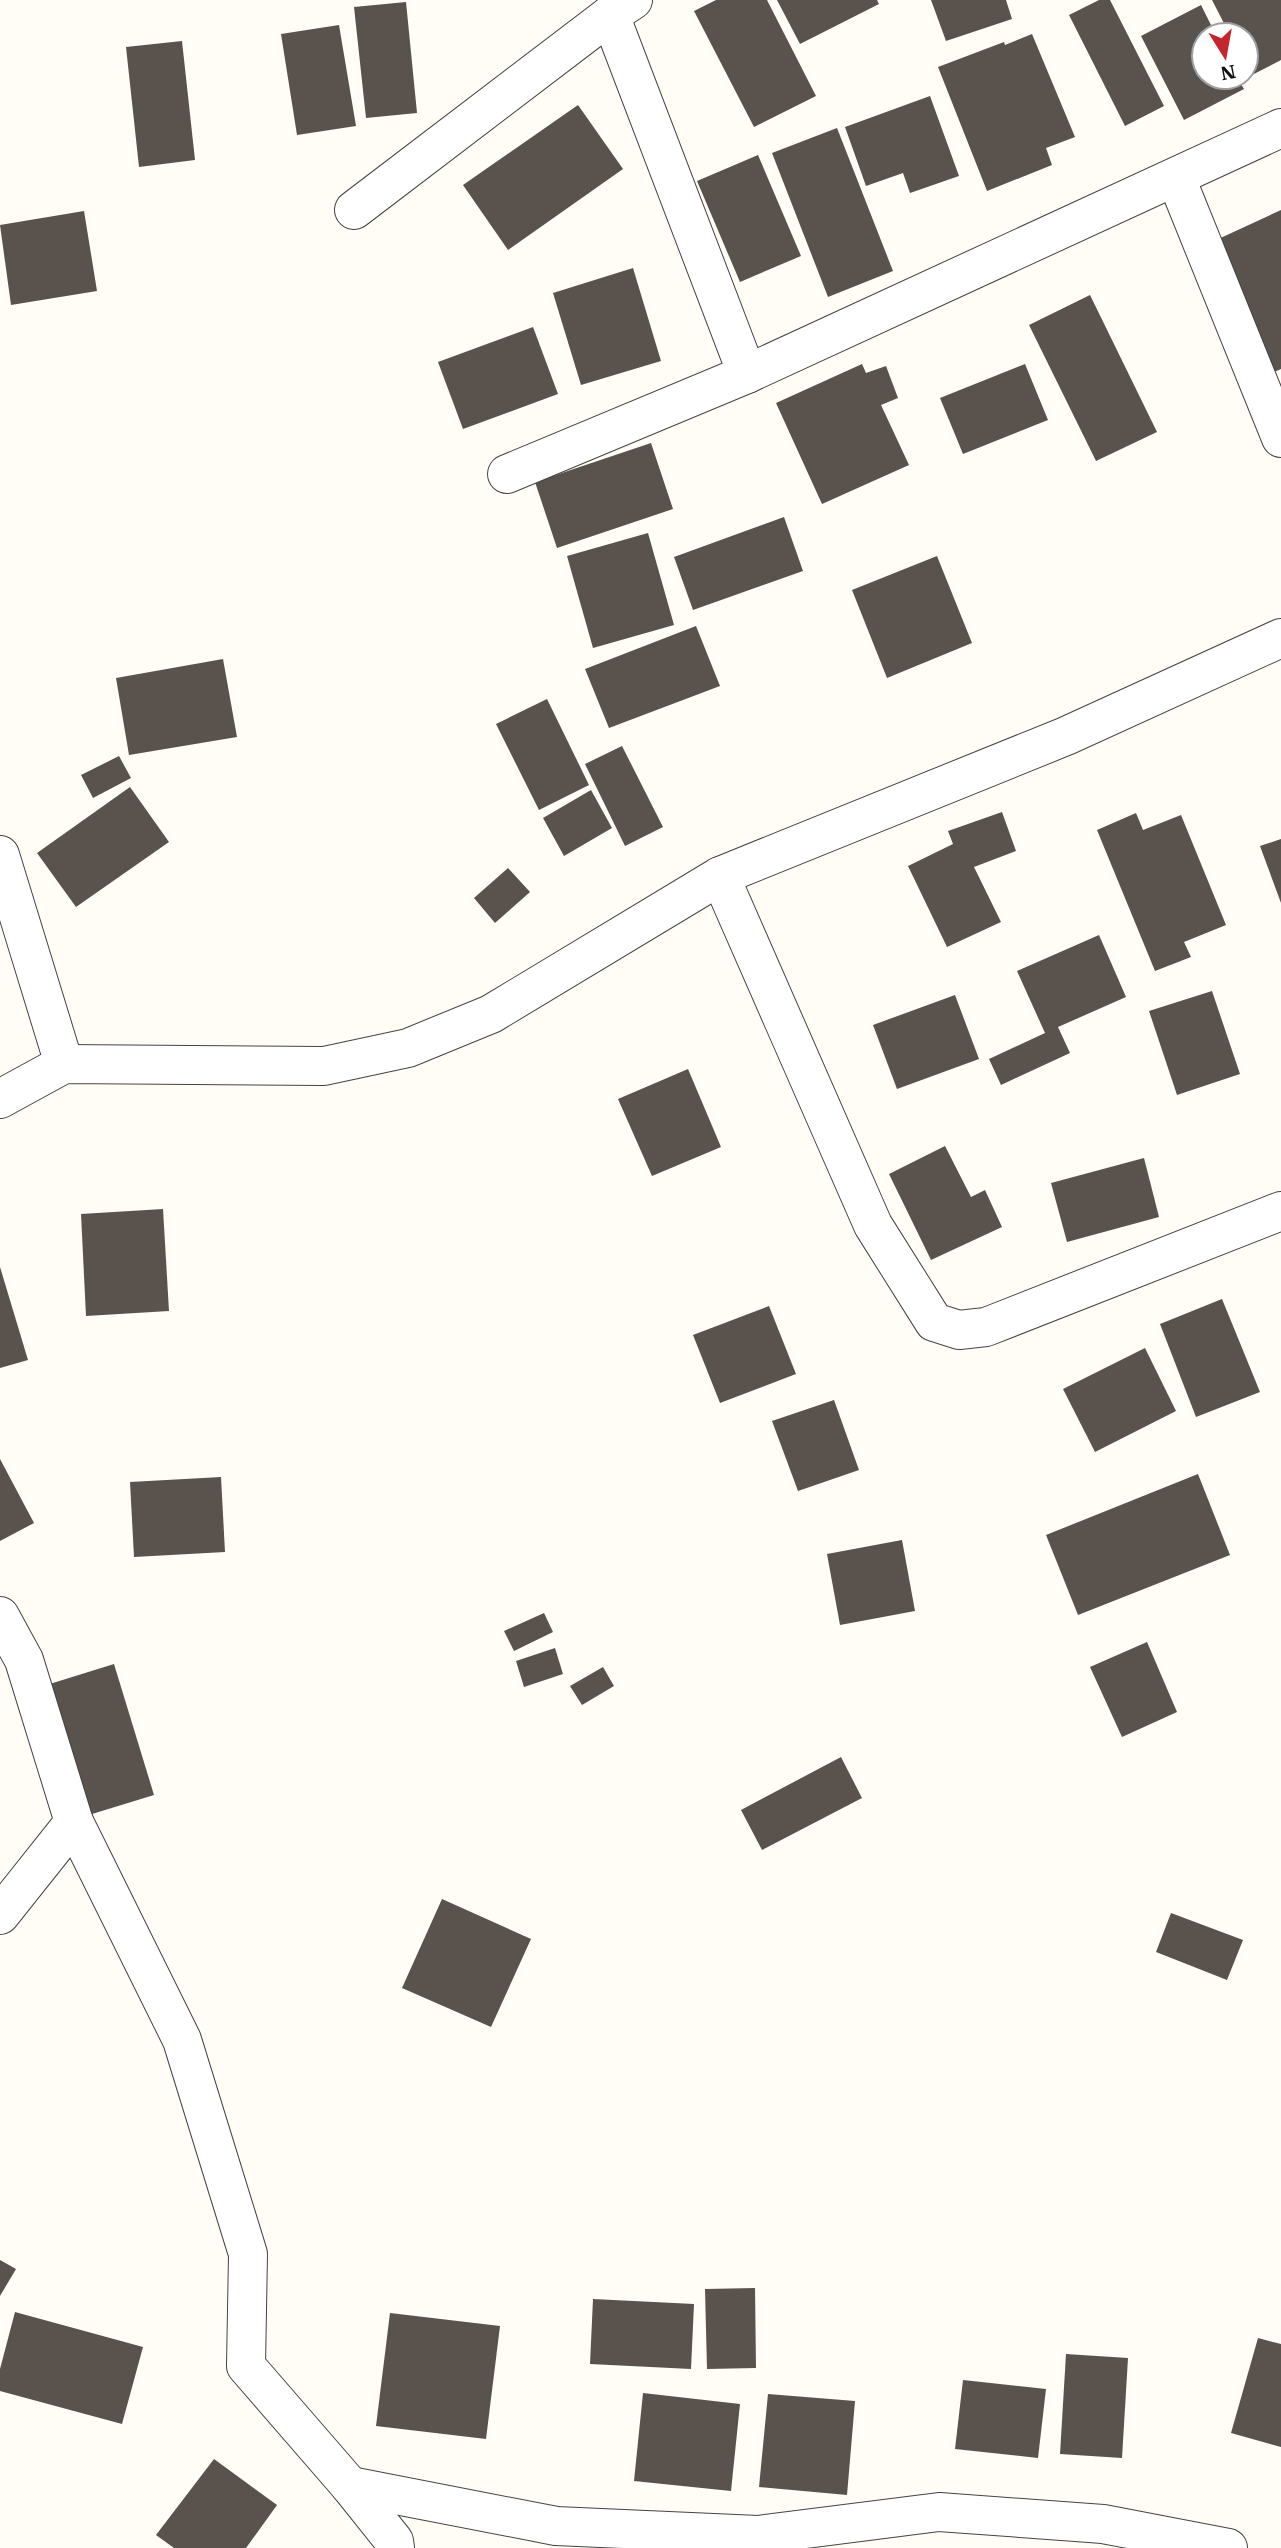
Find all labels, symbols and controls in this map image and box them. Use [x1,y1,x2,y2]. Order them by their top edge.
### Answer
north arrow [1190,21,1260,91]
text: N [1219,59,1238,86]

